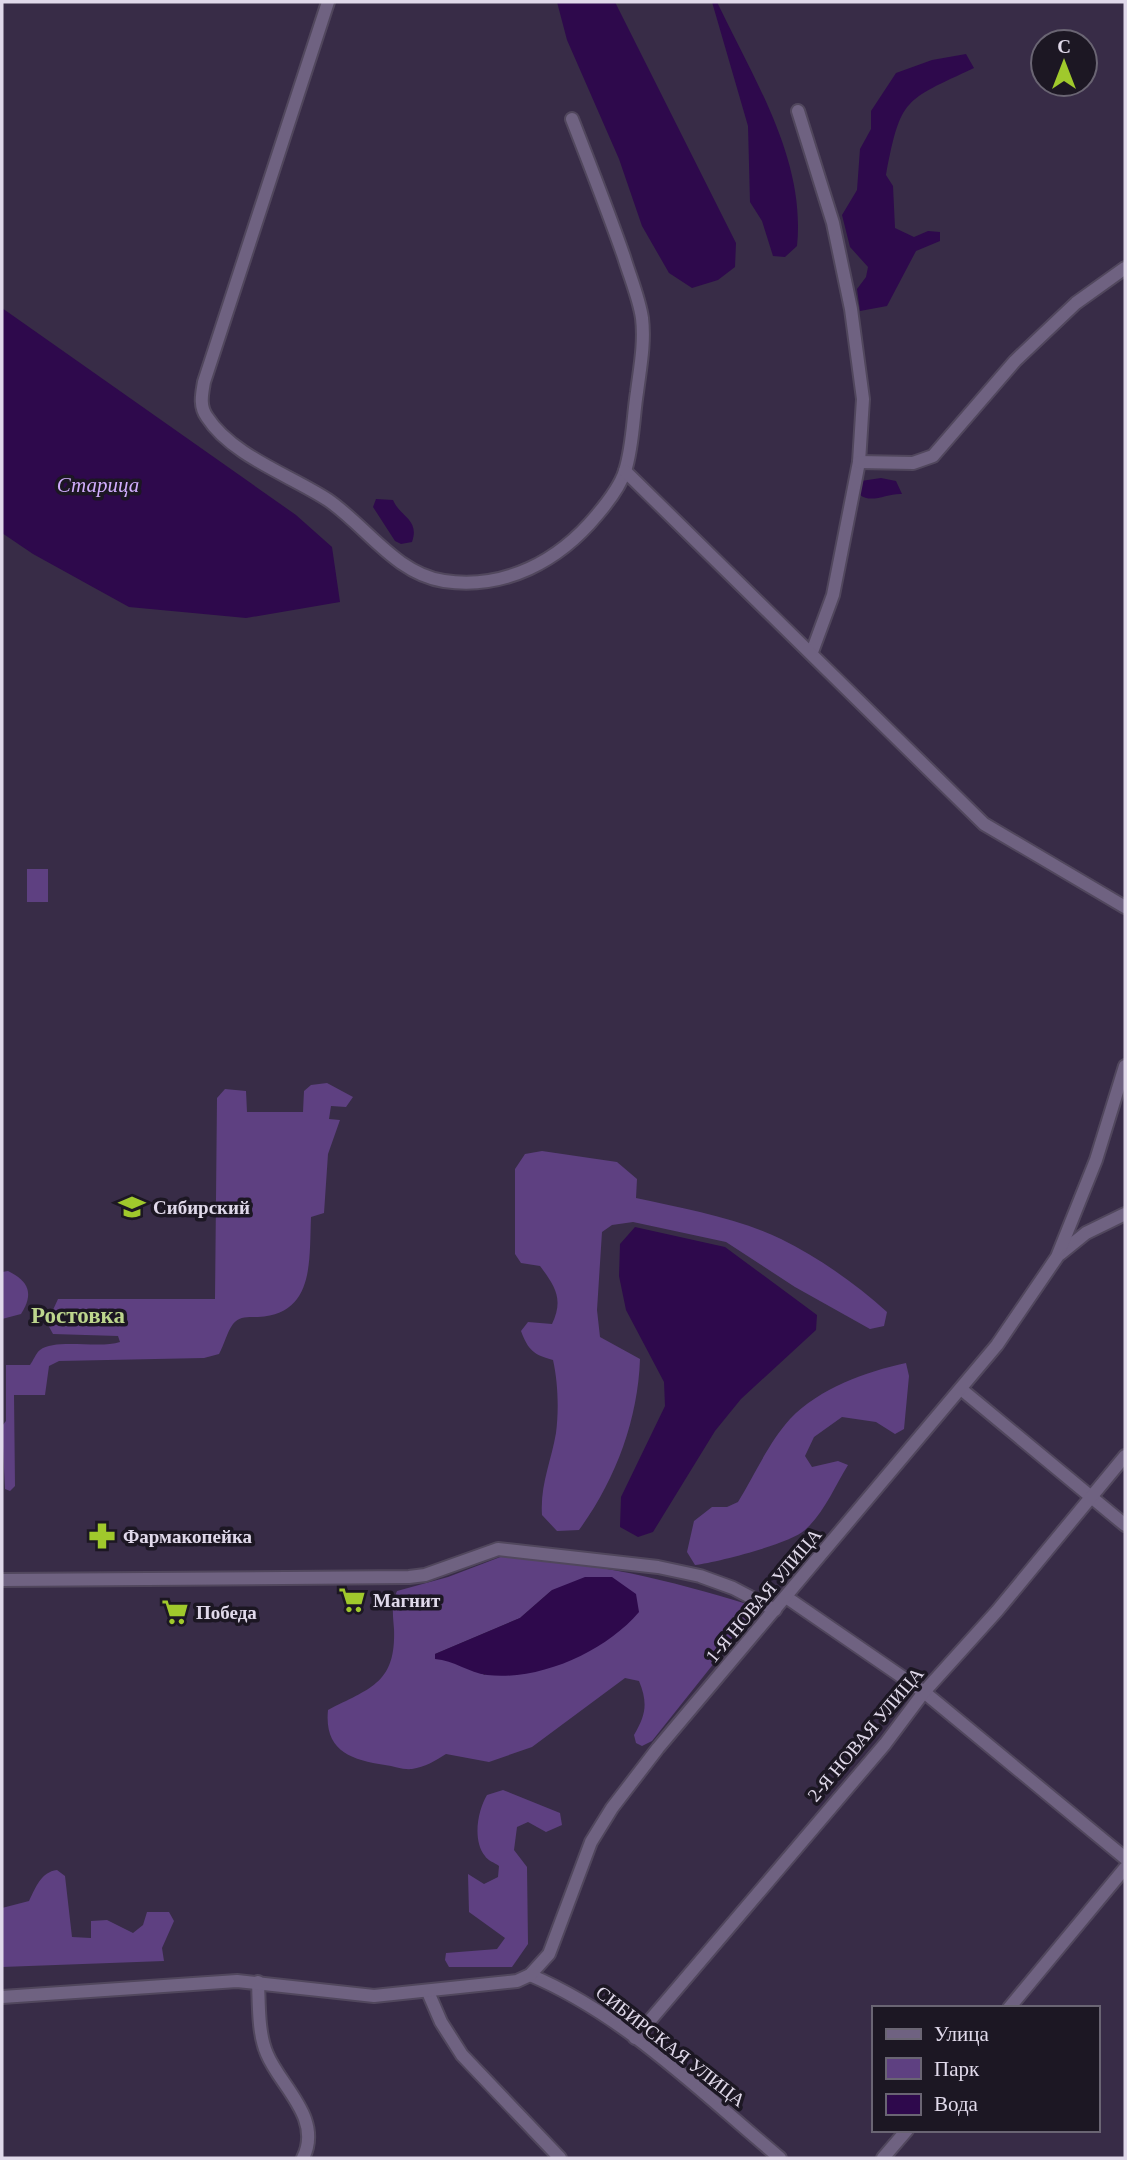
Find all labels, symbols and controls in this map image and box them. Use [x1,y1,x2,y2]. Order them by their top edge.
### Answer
north arrow [1029,28,1099,98]
text: С [1057,36,1071,57]
water label: Старица [57,473,139,497]
school or university icon: Сибирский [117,1192,147,1222]
place label: Сибирский [153,1197,250,1218]
district label: Ростовка [31,1303,125,1328]
pharmacy icon: Фармакопейка [87,1521,117,1551]
street label: 1-Я НОВАЯ УЛИЦА [701,1524,826,1667]
place label: Фармакопейка [123,1526,253,1547]
supermarket icon: Магнит [337,1585,367,1615]
place label: Магнит [373,1590,441,1611]
supermarket icon: Победа [160,1597,190,1627]
place label: Победа [196,1602,257,1623]
street label: 2-Я НОВАЯ УЛИЦА [803,1663,928,1806]
street label: СИБИРСКАЯ УЛИЦА [592,1982,750,2111]
legend [872,2006,1099,2132]
text: Улица [934,2022,989,2046]
text: Парк [934,2057,980,2081]
text: Вода [934,2092,979,2116]

